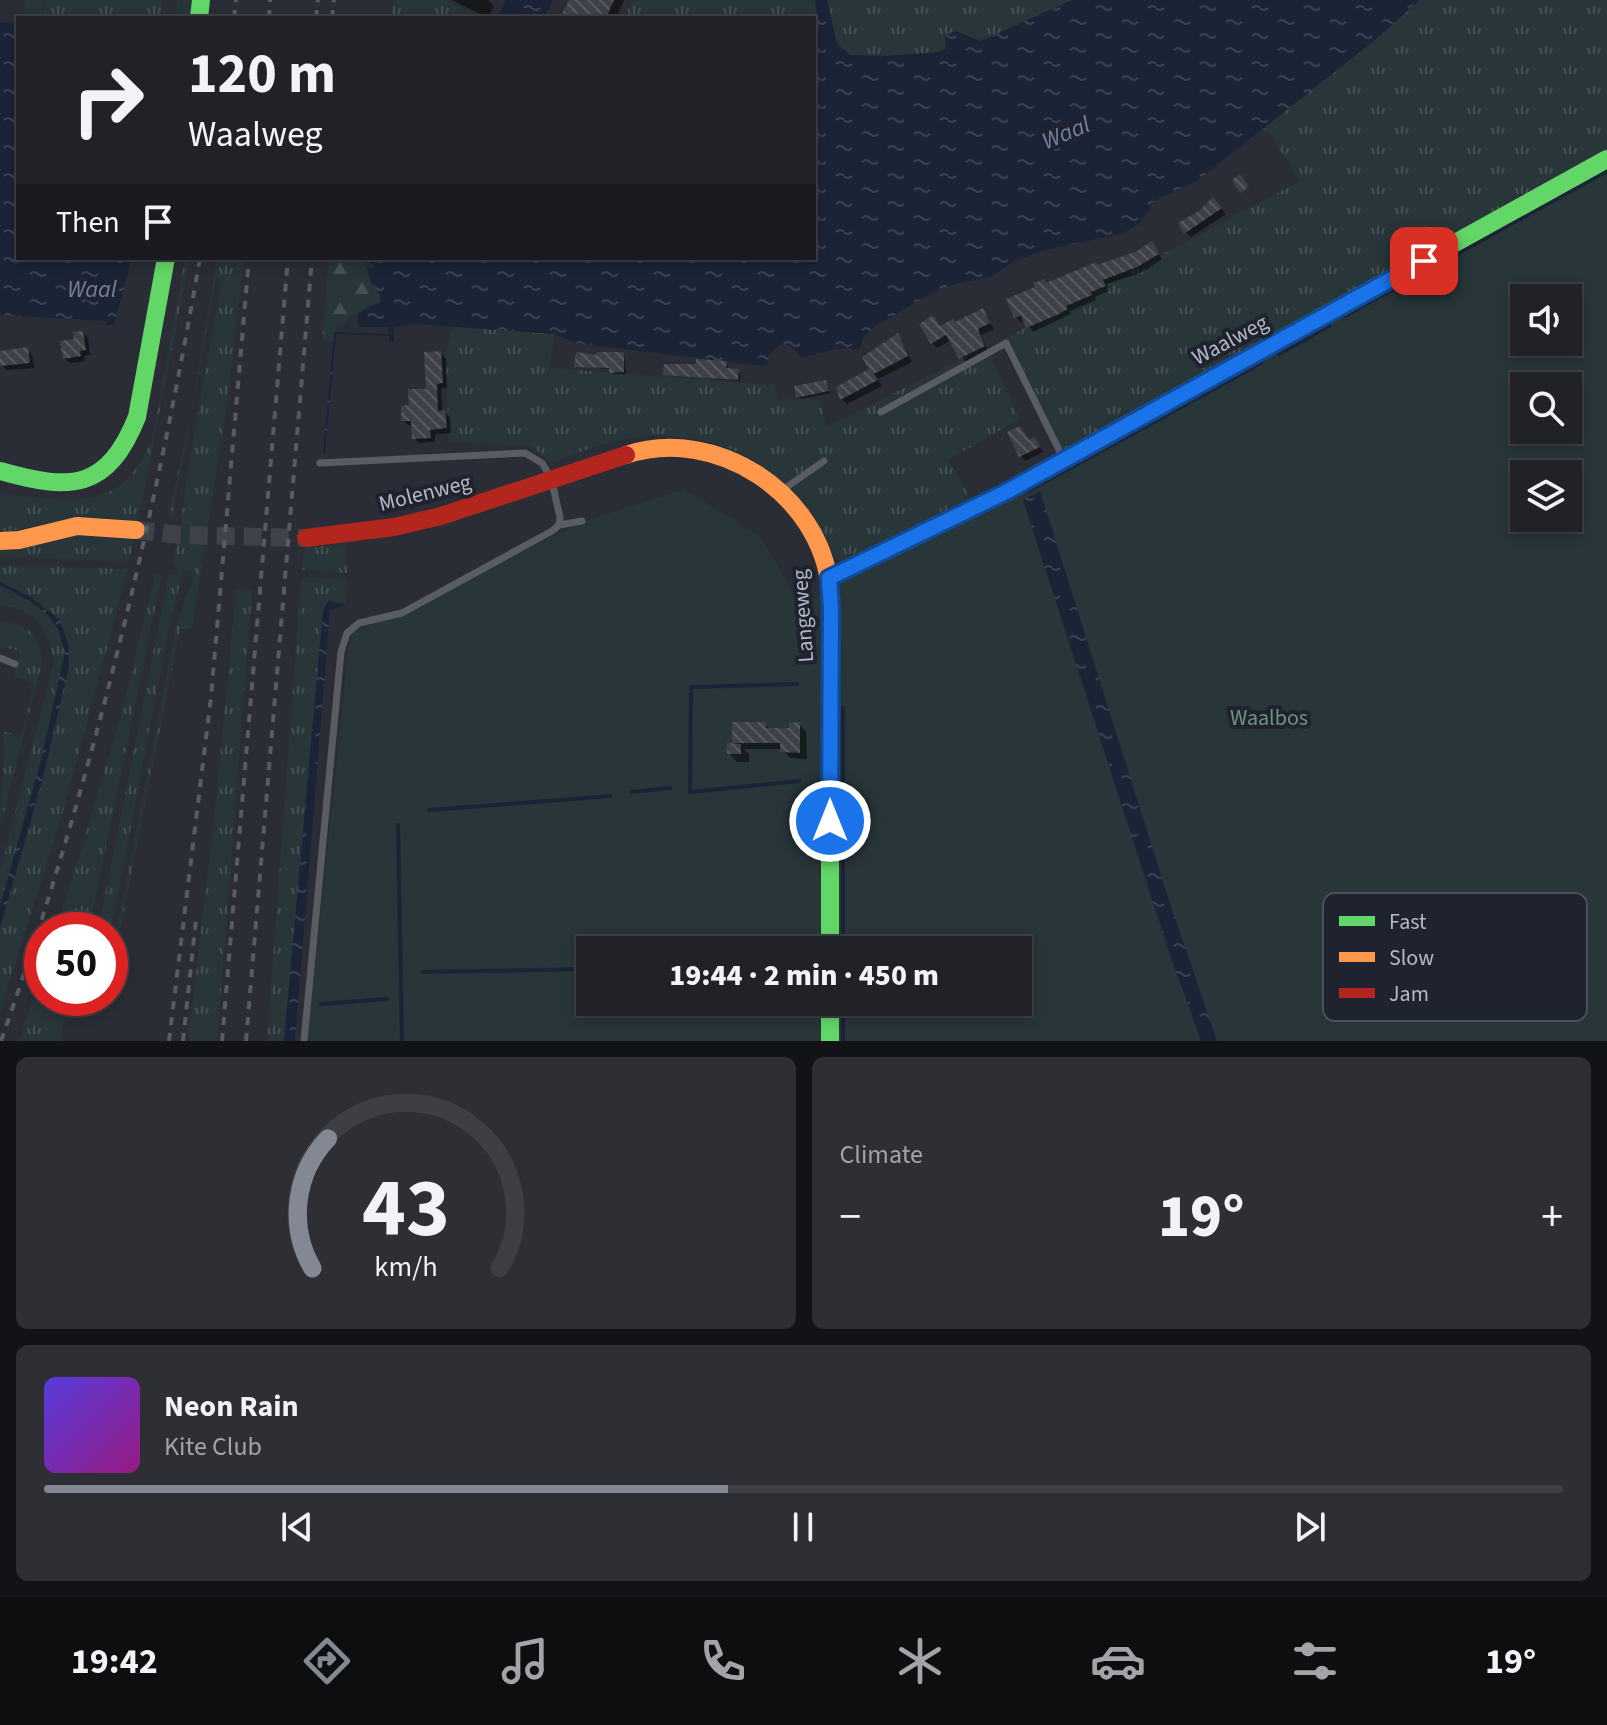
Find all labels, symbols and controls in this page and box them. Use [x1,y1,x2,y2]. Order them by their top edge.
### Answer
text: 120 m [188,35,336,114]
icon: right [56,48,160,152]
water label: Waal [1036,107,1096,159]
text: Waalweg [188,109,323,160]
icon: arrive [136,200,180,244]
text: Then [56,201,120,244]
pin [1390,227,1458,295]
icon: arrive [1402,239,1446,283]
water label: Waal [67,272,117,307]
map controls [1510,284,1582,532]
button: sound [1510,284,1582,356]
street label: Waalweg [1186,307,1274,373]
button: search [1510,372,1582,444]
button: layers [1510,460,1582,532]
street label: Molenweg [376,466,474,520]
street label: Langeweg [784,568,822,664]
park label: Waalbos [1230,702,1308,734]
position arrow [788,779,872,863]
legend [1323,893,1587,1021]
text: Fast [1389,906,1427,938]
speed limit sign: 50 [24,912,128,1016]
text: Slow [1389,942,1434,974]
text: 19:44 · 2 min · 450 m [669,954,939,997]
text: Jam [1389,978,1429,1010]
text: Climate [840,1136,923,1173]
text: 43 [362,1150,450,1268]
text: 19° [1158,1175,1244,1260]
text: − [840,1186,861,1249]
text: + [1541,1186,1563,1249]
text: km/h [374,1247,437,1287]
text: Neon Rain [164,1385,299,1428]
text: Kite Club [164,1428,262,1465]
icon: previous [275,1505,319,1549]
icon: pause [781,1505,825,1549]
icon: next [1288,1505,1332,1549]
icon: directions [299,1633,355,1689]
icon: music [497,1633,553,1689]
icon: phone [695,1633,751,1689]
icon: climate [892,1633,948,1689]
icon: car [1090,1633,1146,1689]
icon: filters [1287,1633,1343,1689]
text: 19:42 [71,1636,158,1687]
text: 19° [1485,1636,1536,1687]

